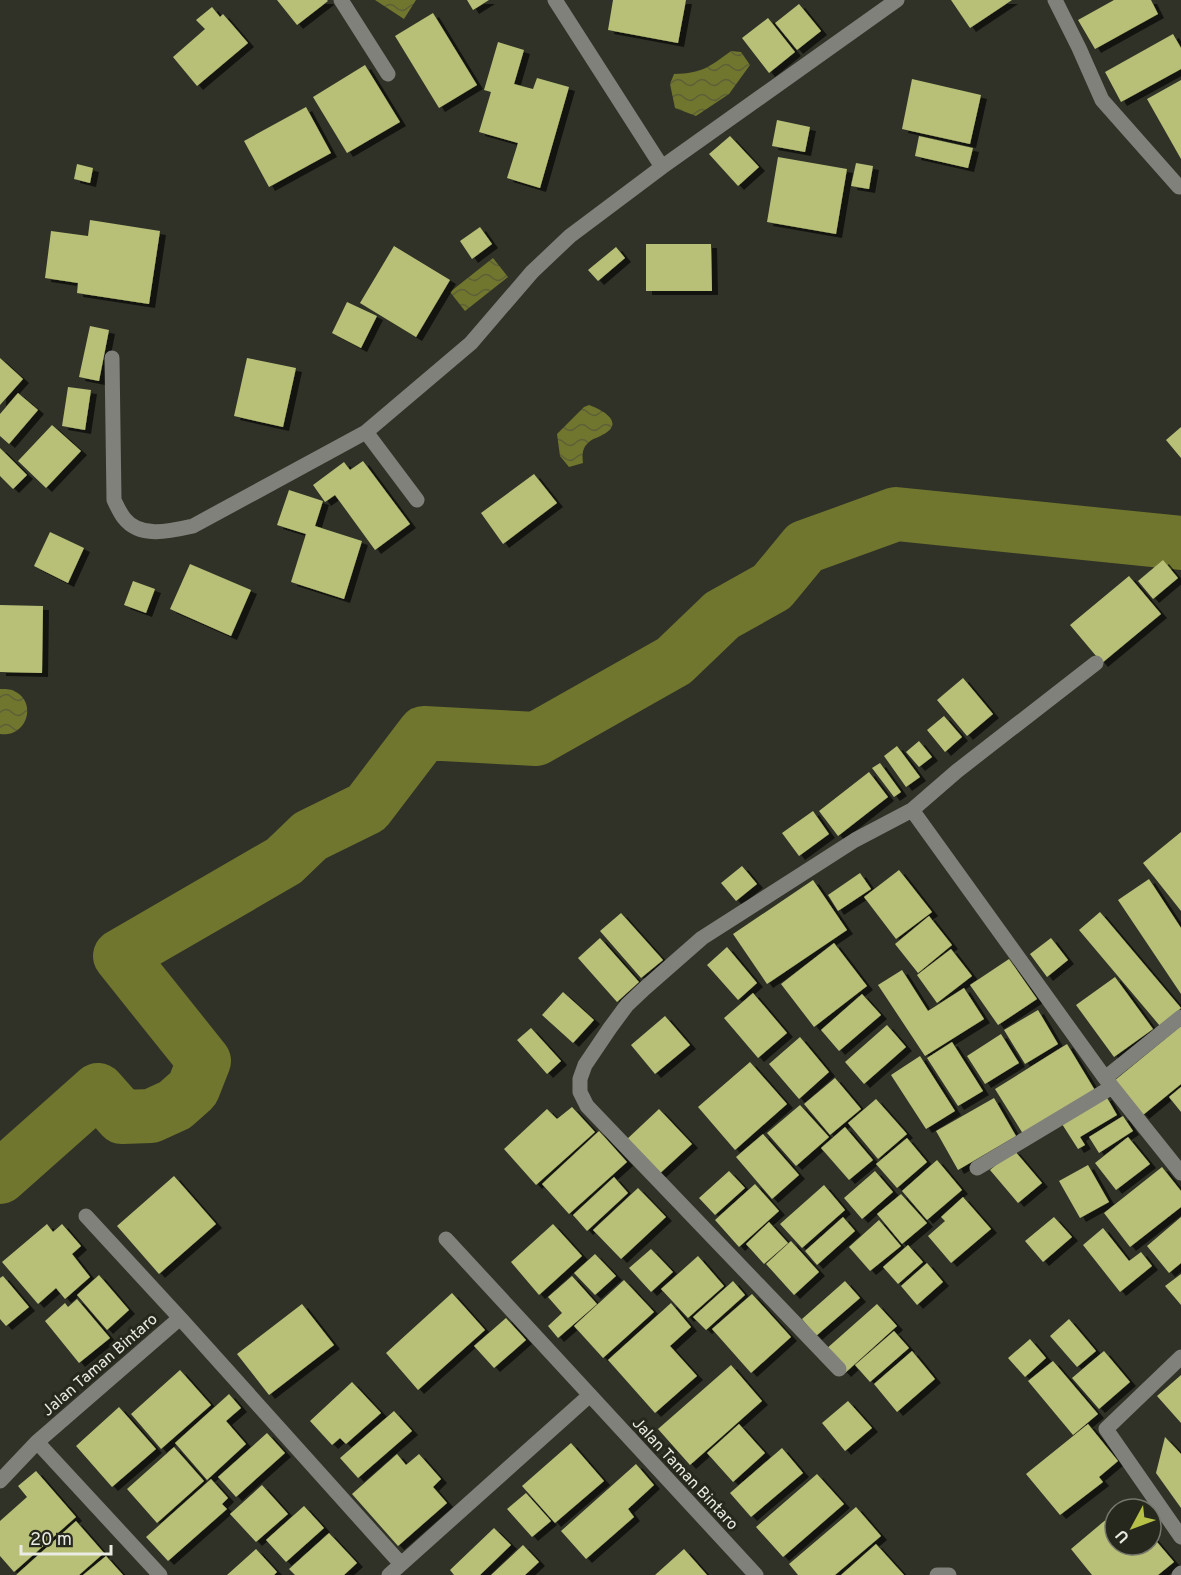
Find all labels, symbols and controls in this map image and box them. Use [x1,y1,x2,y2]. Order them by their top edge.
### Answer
street label: Jalan Taman Bintaro [38,1310,162,1421]
street label: Jalan Taman Bintaro [627,1414,742,1535]
north arrow [1103,1497,1163,1557]
scale bar [21,1518,111,1556]
text: U [1112,1525,1134,1546]
text: 20 m [30,1529,72,1552]

